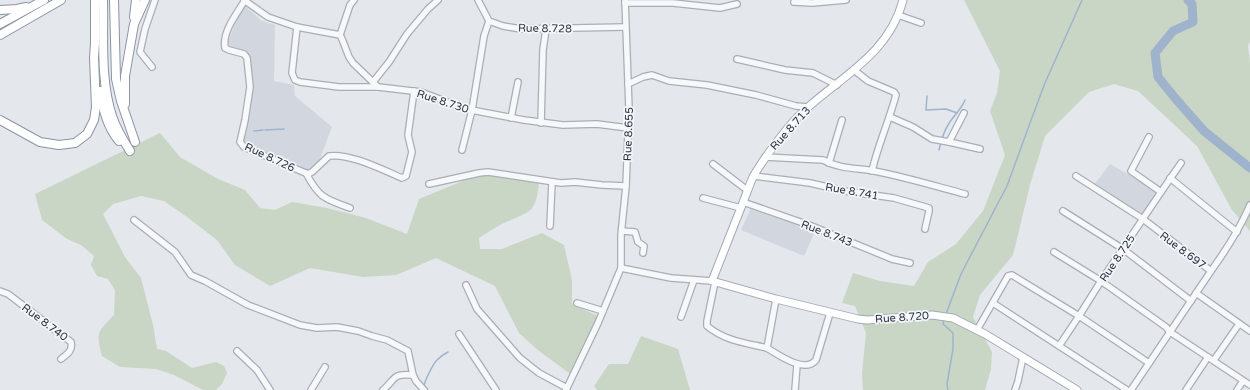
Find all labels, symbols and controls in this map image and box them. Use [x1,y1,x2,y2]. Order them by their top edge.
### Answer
street label: Rue 8.728 [518,22,572,35]
street label: Rue 8.730 [415,87,471,116]
street label: Rue 8.713 [767,104,813,153]
street label: Rue 8.655 [621,107,636,161]
street label: Rue 8.726 [243,140,297,175]
street label: Rue 8.741 [824,180,880,203]
street label: Rue 8.743 [799,218,854,249]
street label: Rue 8.697 [1157,229,1208,272]
street label: Rue 8.725 [1097,232,1138,284]
street label: Rue 8.740 [19,301,70,344]
street label: Rue 8.720 [875,309,930,326]

